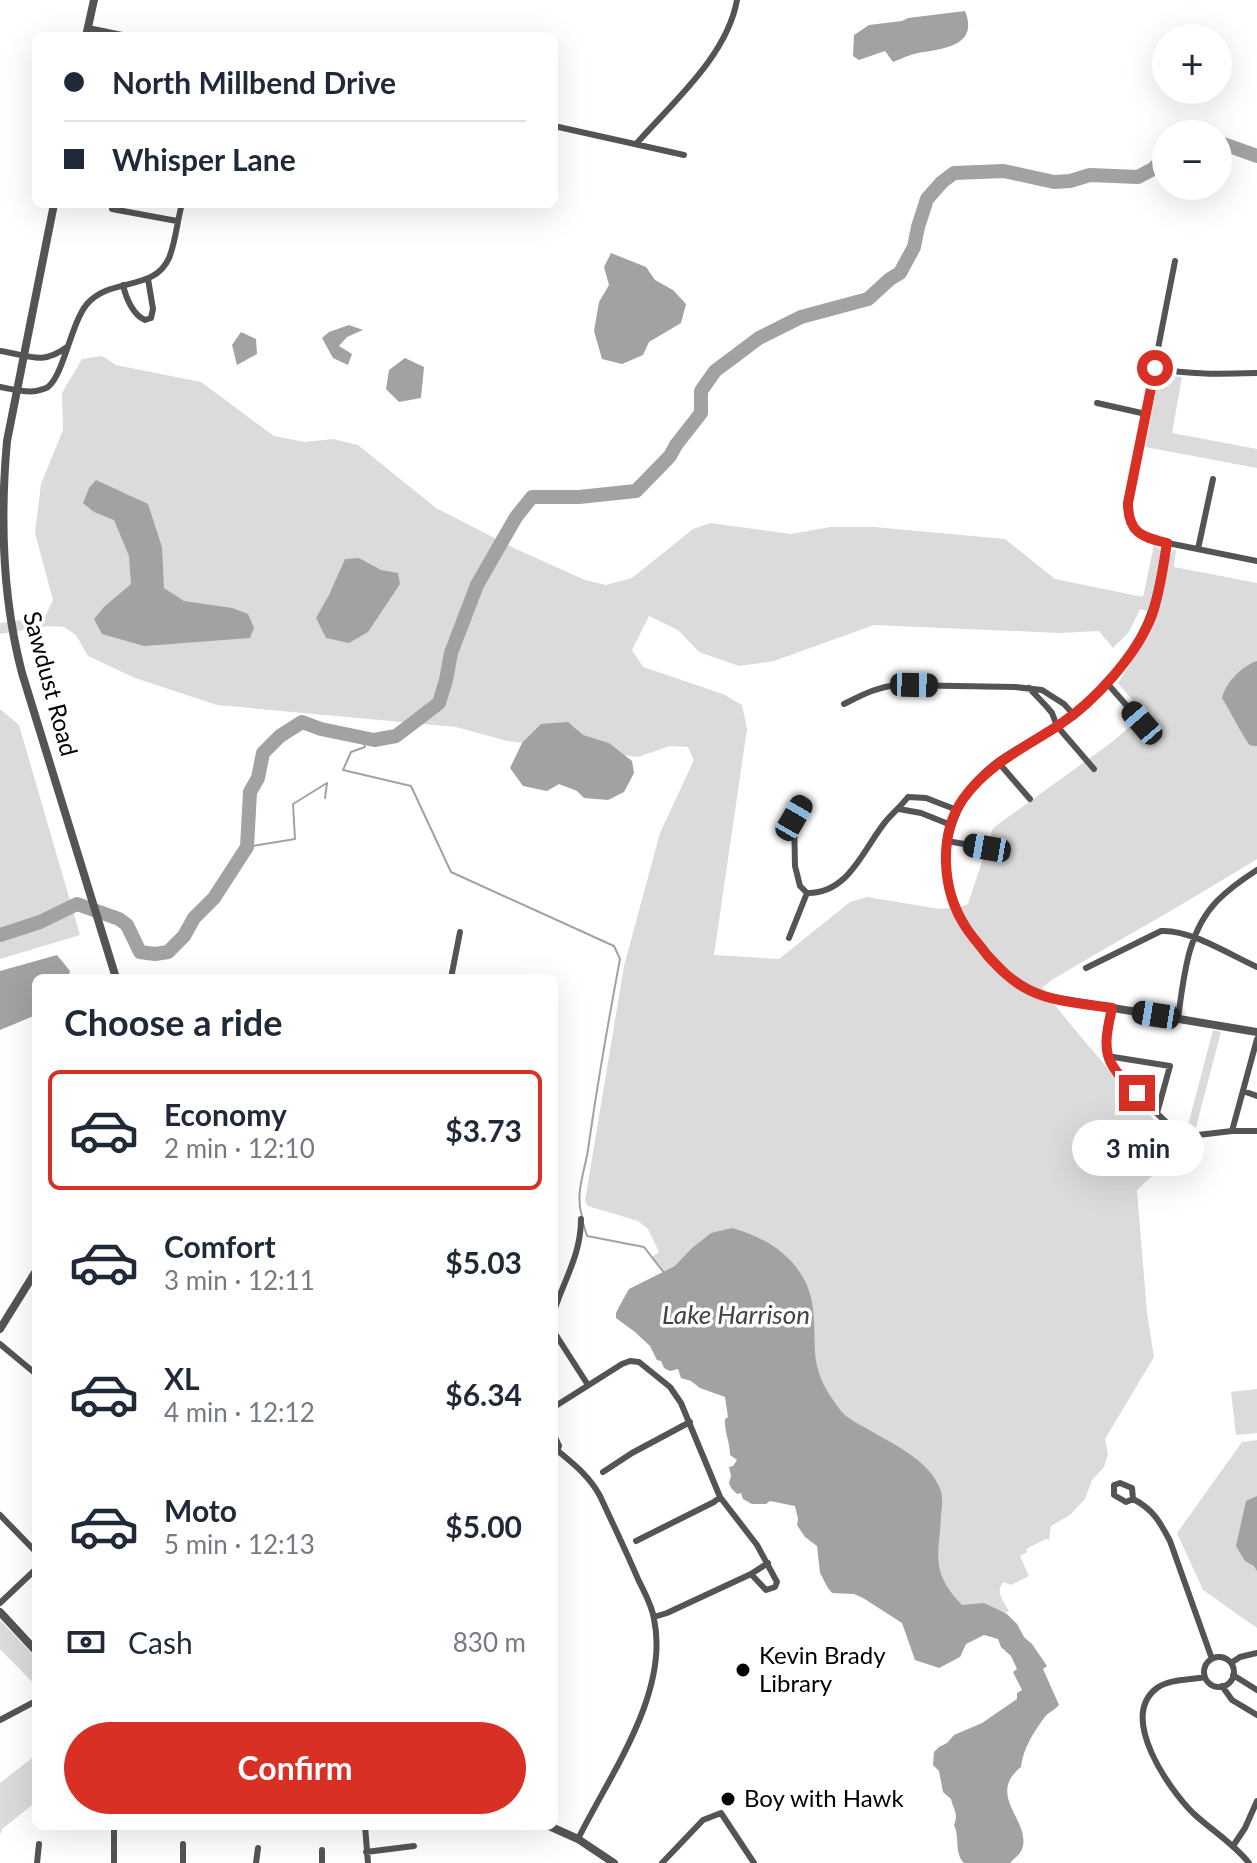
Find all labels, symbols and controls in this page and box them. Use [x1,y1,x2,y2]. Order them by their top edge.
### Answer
map controls [1152,24,1232,200]
button: + [1152,24,1232,104]
text: North Millbend Drive [112,64,396,100]
button: − [1152,120,1232,200]
text: Whisper Lane [112,141,296,177]
route start [1137,350,1173,386]
street label: Sawdust Road [18,608,85,759]
car [890,673,938,697]
car [1117,697,1167,749]
car [772,791,816,845]
car [961,832,1013,864]
car [1130,999,1182,1031]
text: Choose a ride [64,1000,283,1044]
route end [1119,1075,1155,1111]
icon: car [68,1094,140,1166]
text: Economy [164,1096,287,1132]
text: $3.73 [445,1112,522,1148]
callout: 3 min [1071,1121,1203,1177]
text: 2 min · 12:10 [164,1132,315,1164]
text: 3 min [1106,1132,1170,1164]
icon: car [68,1226,140,1298]
text: Comfort [164,1228,276,1264]
text: $5.03 [445,1244,522,1280]
text: 3 min · 12:11 [164,1264,315,1296]
water label: Lake Harrison [662,1298,810,1330]
icon: car [68,1358,140,1430]
text: XL [164,1360,200,1396]
text: $6.34 [445,1376,522,1412]
text: 4 min · 12:12 [164,1396,315,1428]
icon: car [68,1490,140,1562]
text: Moto [164,1492,237,1528]
text: $5.00 [445,1508,522,1544]
text: 5 min · 12:13 [164,1528,315,1560]
icon: cash [64,1620,108,1664]
text: Cash [128,1624,193,1660]
text: 830 m [453,1626,526,1658]
place label: Kevin Brady Library [759,1640,886,1697]
marker: Kevin Brady Library [734,1661,752,1679]
button: Confirm [64,1722,526,1814]
place label: Boy with Hawk [744,1783,904,1812]
marker: Boy with Hawk [719,1790,737,1808]

